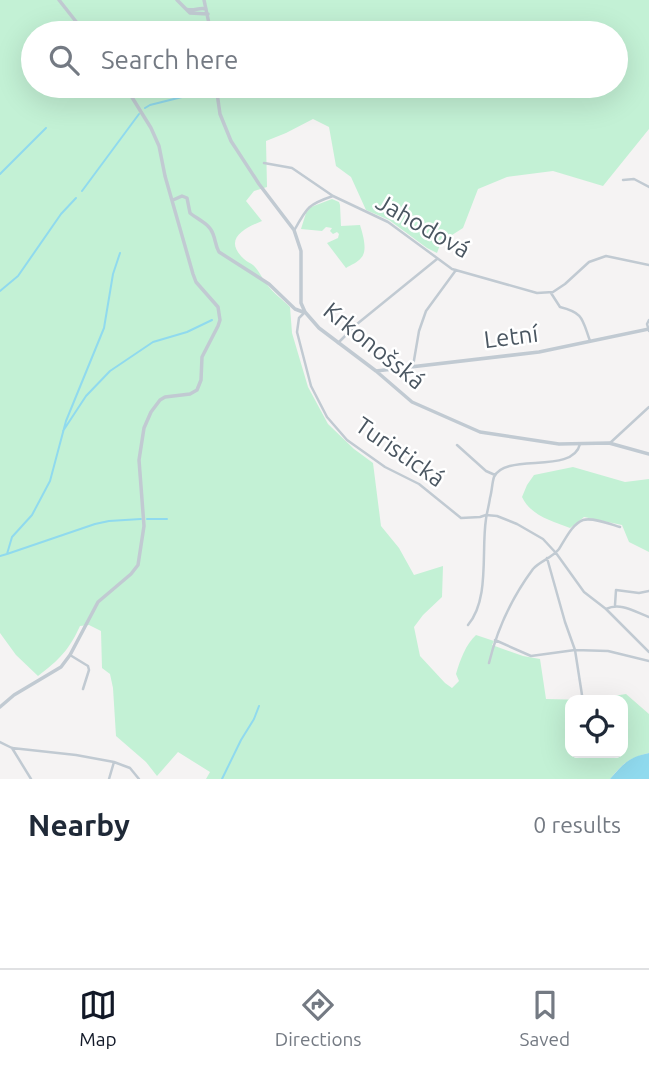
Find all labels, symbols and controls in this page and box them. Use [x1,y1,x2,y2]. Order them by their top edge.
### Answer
search box [21,21,628,98]
icon: search [45,41,83,79]
text: Search here [101,45,238,74]
street label: Jahodová [371,188,475,263]
street label: Krkonošská [318,297,430,395]
street label: Letní [482,320,541,353]
street label: Turistická [351,411,450,492]
map controls [565,695,628,758]
button: locate [565,695,628,758]
text: Nearby [28,808,130,842]
text: 0 results [533,812,621,837]
tab: Map [79,986,117,1050]
tab: Directions [275,986,362,1050]
tab: Saved [519,986,570,1050]

